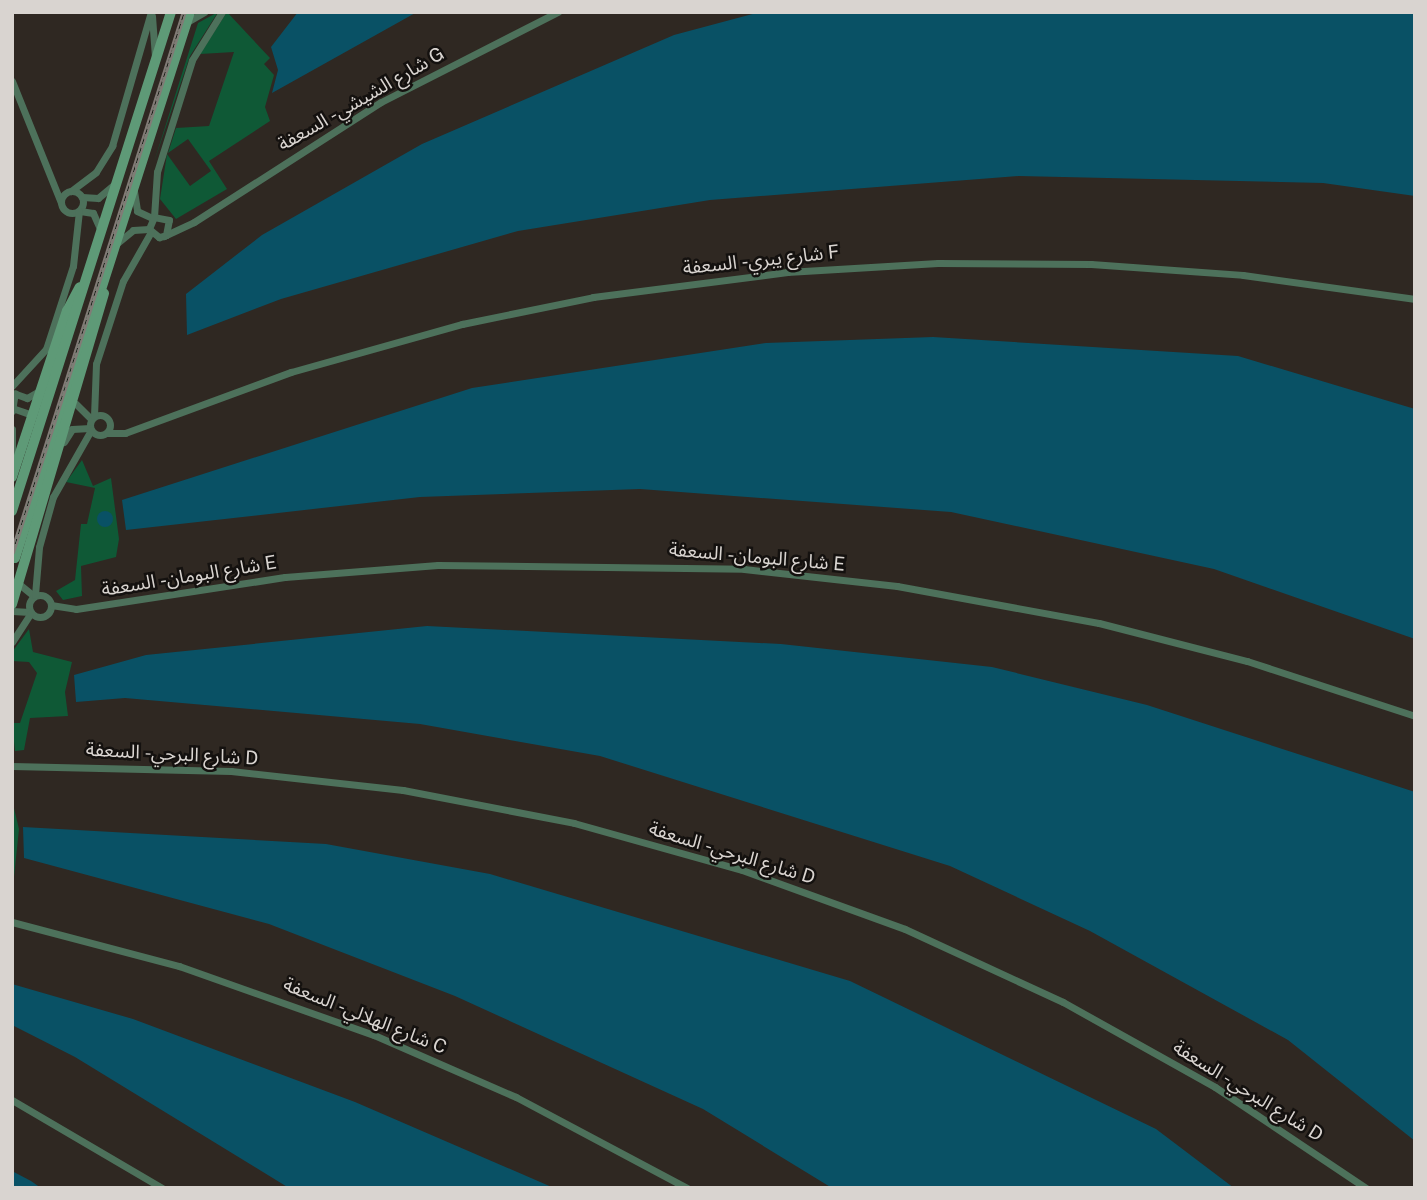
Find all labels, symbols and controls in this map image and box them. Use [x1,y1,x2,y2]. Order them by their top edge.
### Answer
street label: شارع الشيشي - السعفة G [271,41,451,157]
street label: شارع يبري - السعفة F [679,240,843,280]
street label: شارع البومان - السعفة E [665,538,849,576]
street label: شارع البومان - السعفة E [97,550,281,602]
street label: شارع البرحي - السعفة D [83,738,261,770]
street label: شارع البرحي - السعفة D [644,816,820,890]
street label: شارع الهلالي - السعفة C [278,972,452,1060]
street label: شارع البرحي - السعفة D [1167,1034,1329,1148]

